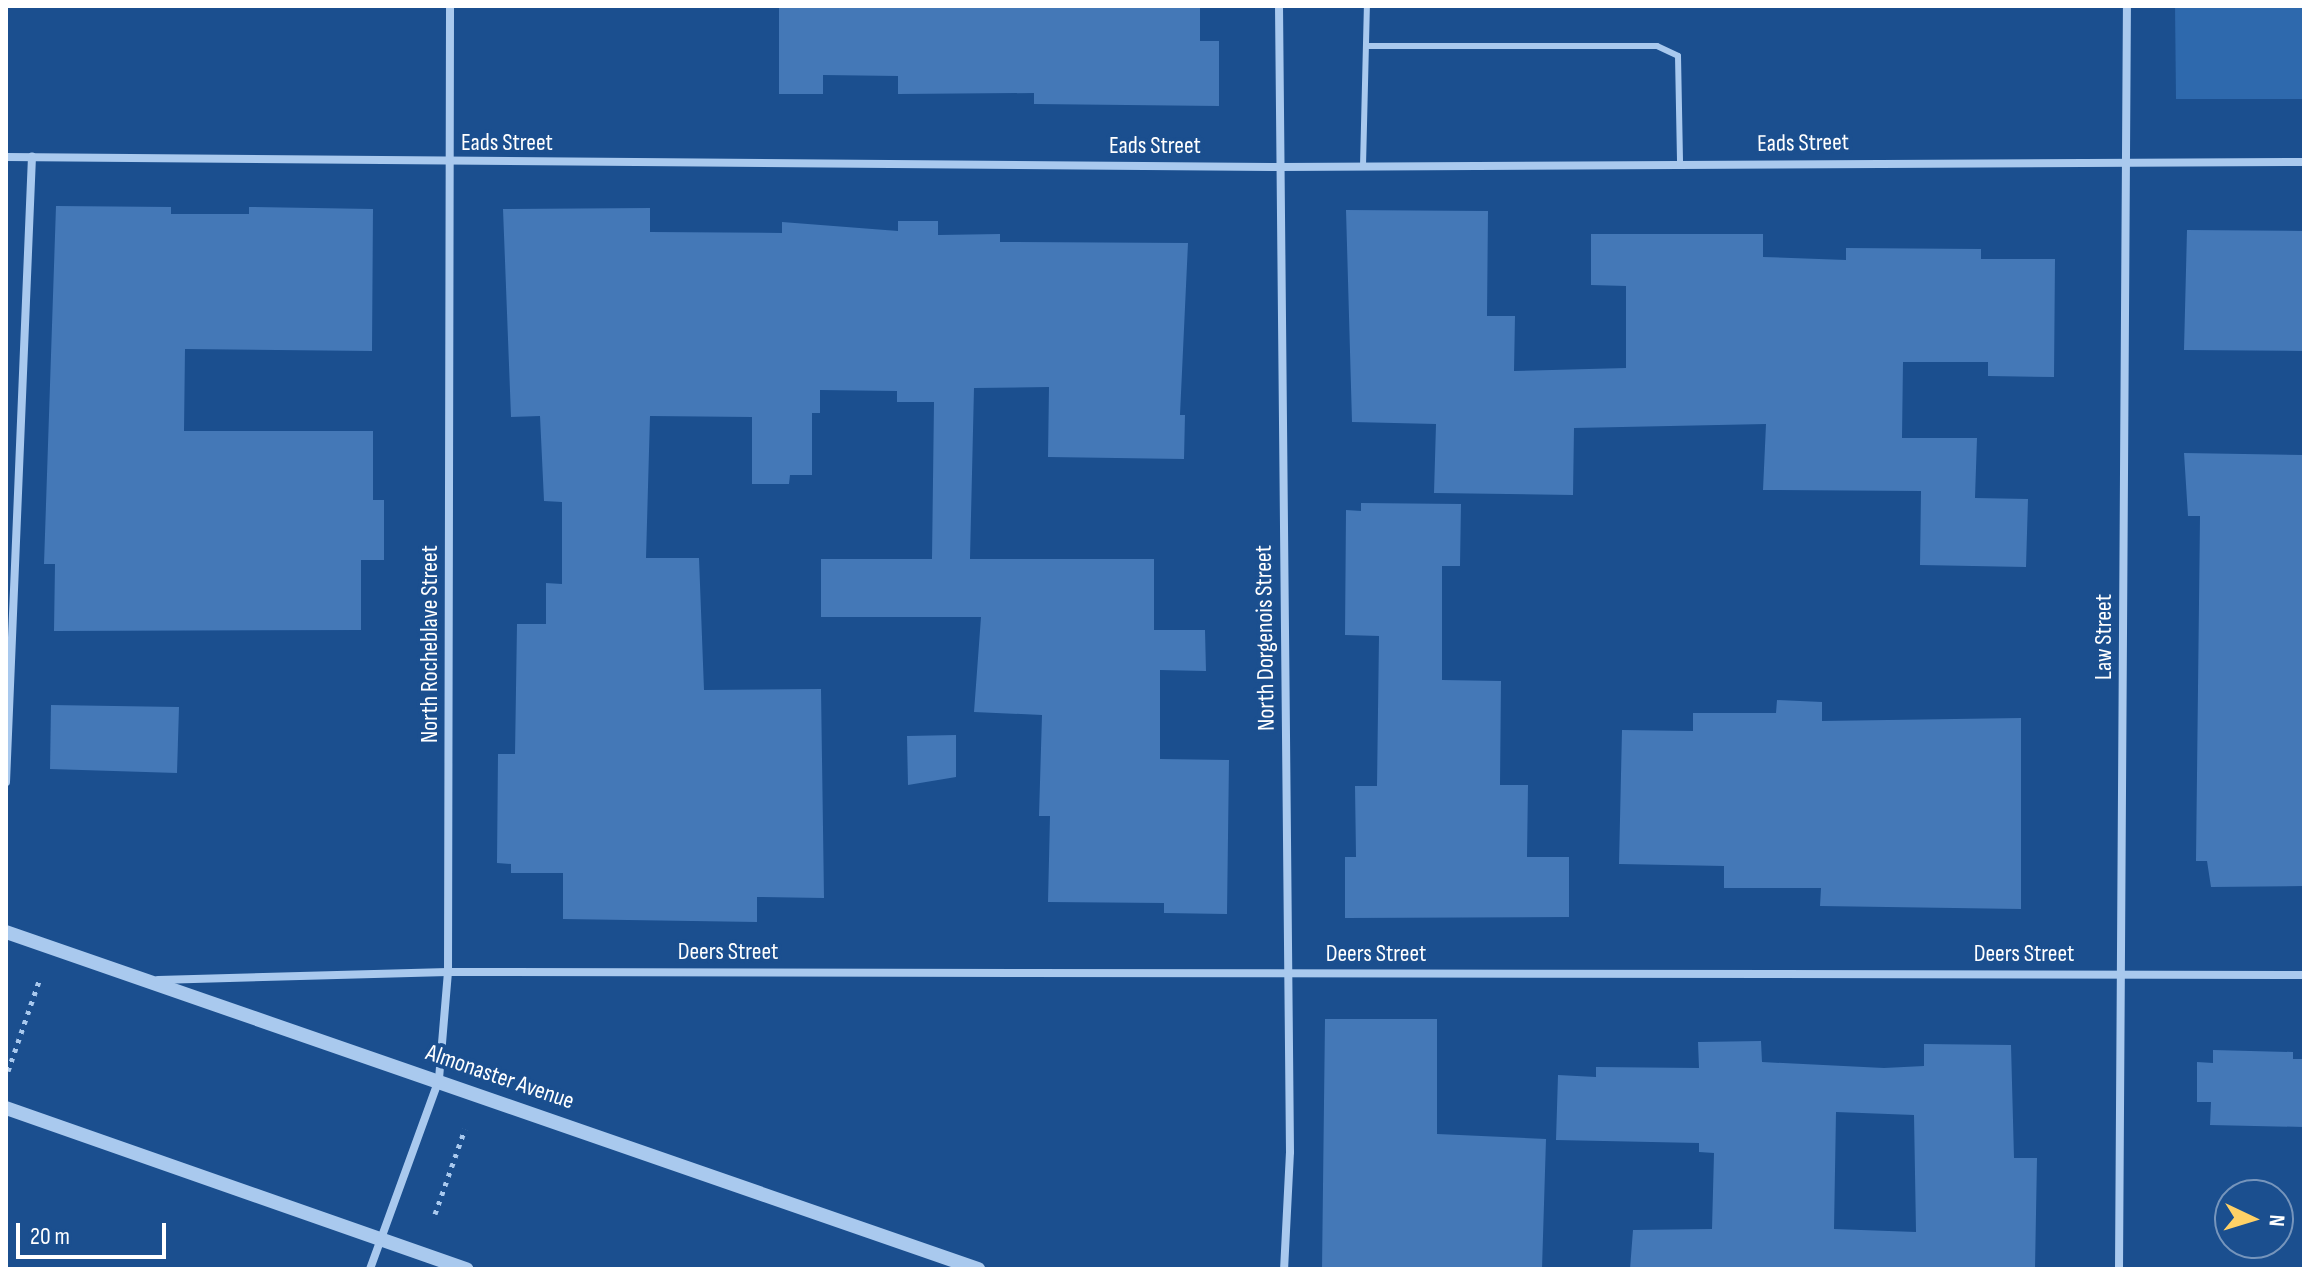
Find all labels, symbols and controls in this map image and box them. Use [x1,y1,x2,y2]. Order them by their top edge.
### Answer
street label: Eads Street [1757,128,1849,158]
street label: Eads Street [461,129,553,157]
street label: Eads Street [1109,132,1201,160]
street label: North Rocheblave Street [416,545,444,743]
street label: North Dorgenois Street [1249,545,1281,731]
street label: Law Street [2090,594,2118,680]
street label: Deers Street [678,938,778,966]
street label: Deers Street [1326,940,1426,968]
street label: Deers Street [1974,940,2074,968]
street label: Almonaster Avenue [422,1038,578,1116]
north arrow [2214,1179,2294,1259]
scale bar [20,1207,170,1257]
text: N [2263,1214,2290,1227]
text: 20 m [30,1222,70,1251]

